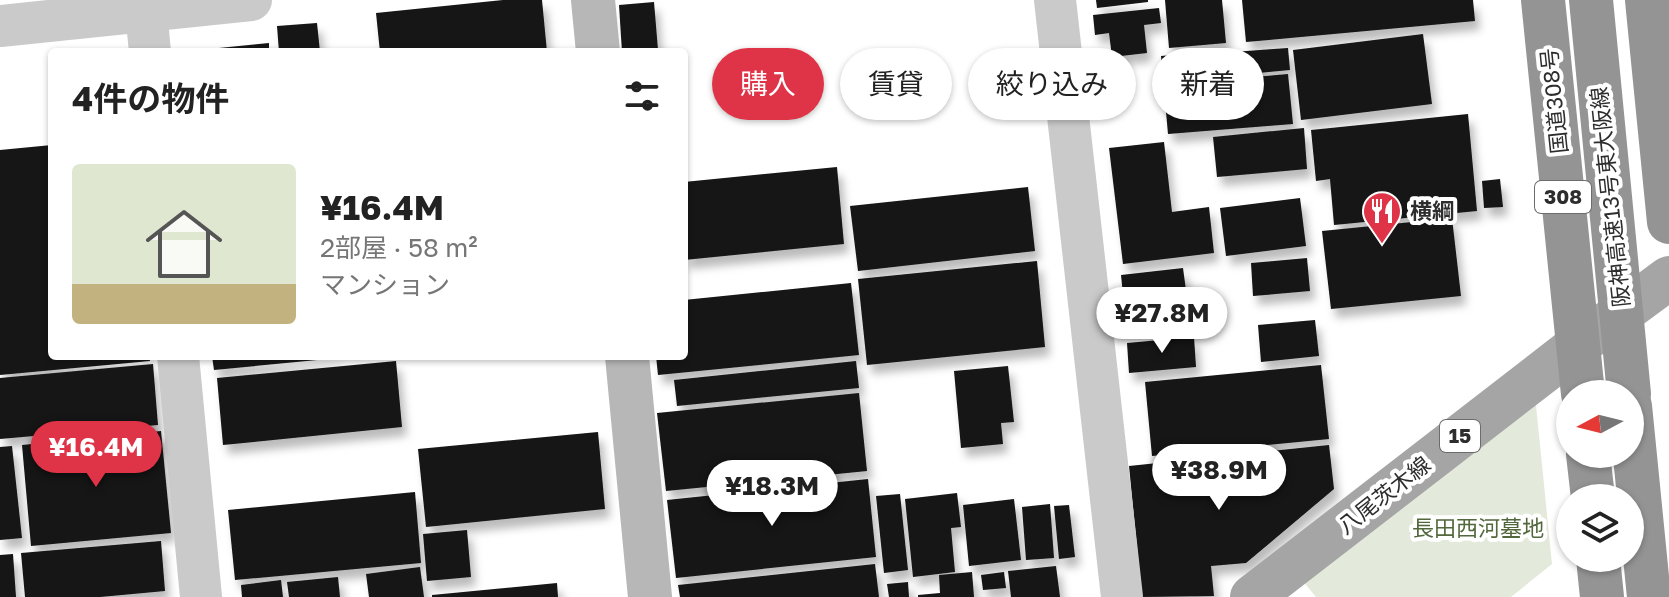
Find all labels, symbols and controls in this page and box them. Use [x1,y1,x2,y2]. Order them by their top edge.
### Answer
street label: 国道308号 [1535,47,1572,155]
chip: 購入 [712,48,824,120]
chip: 賃貸 [840,48,952,120]
chip: 絞り込み [968,48,1136,120]
chip: 新着 [1152,48,1264,120]
icon: filters [620,74,664,118]
text: 4件の物件 [72,78,229,118]
street label: 阪神高速13号東大阪線 [1584,85,1635,309]
road number: 308 [1535,181,1591,213]
text: ¥16.4M [320,187,444,227]
restaurant icon: 横綱 [1361,190,1403,245]
icon: home [136,196,232,292]
place label: 横綱 [1410,197,1454,224]
text: 2部屋 · 58 m² [320,232,478,263]
text: マンション [320,269,450,300]
pin: ¥27.8M [1097,287,1227,355]
text: ¥27.8M [1114,297,1210,328]
north arrow [1556,380,1644,468]
map controls [1556,380,1644,572]
road number: 15 [1440,420,1480,452]
pin: ¥16.4M [31,421,161,489]
text: ¥16.4M [49,431,143,462]
pin: ¥38.9M [1154,444,1284,512]
street label: 八尾茨木線 [1332,450,1435,539]
text: ¥38.9M [1170,454,1268,485]
pin: ¥18.3M [707,460,837,528]
text: ¥18.3M [725,470,819,501]
button: layers [1556,484,1644,572]
park label: 長田西河墓地 [1412,514,1544,541]

